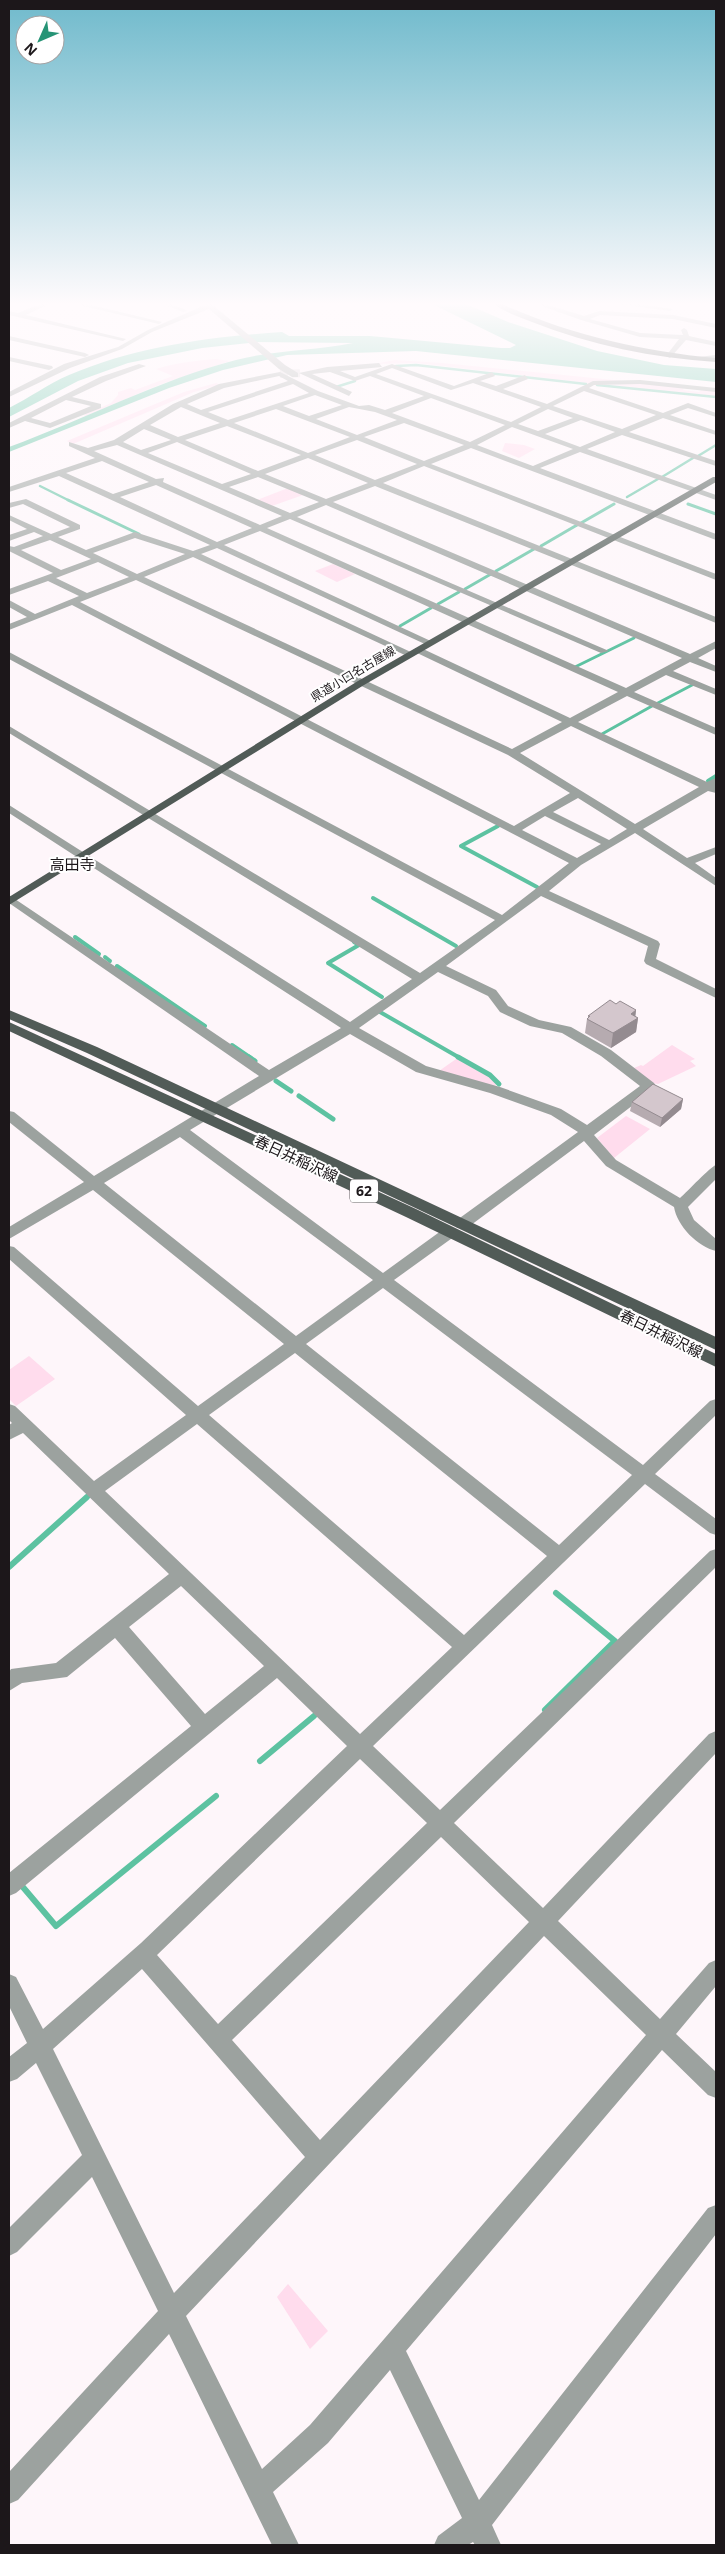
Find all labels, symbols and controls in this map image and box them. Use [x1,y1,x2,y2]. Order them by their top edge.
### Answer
north arrow [15,15,65,65]
text: N [20,39,41,60]
street label: 県道小口名古屋線 [307,642,398,706]
district label: 高田寺 [49,854,95,874]
street label: 春日井稲沢線 [251,1130,341,1186]
road number: 62 [350,1180,378,1202]
street label: 春日井稲沢線 [617,1304,706,1362]

